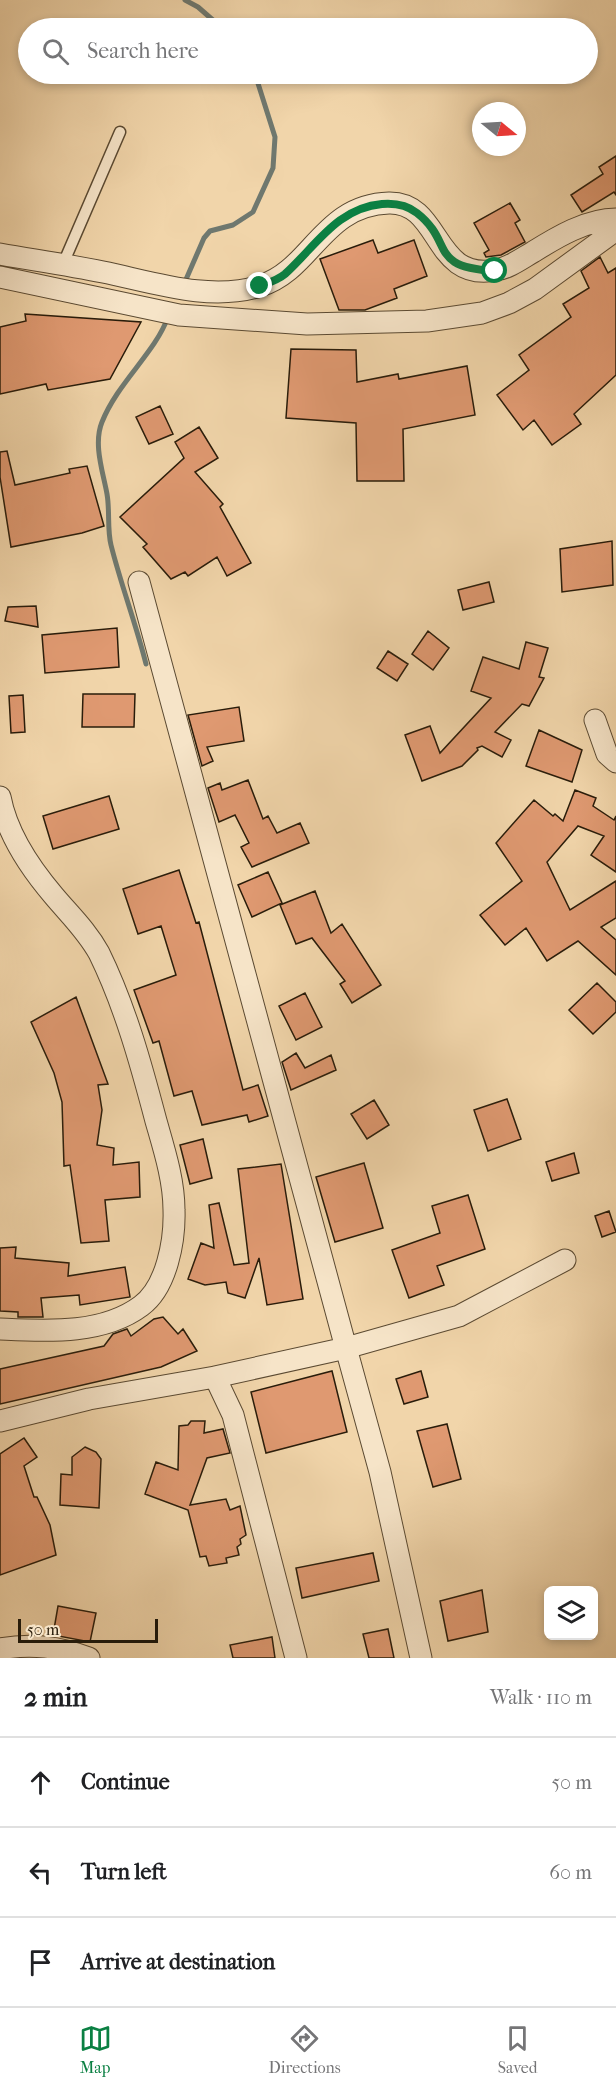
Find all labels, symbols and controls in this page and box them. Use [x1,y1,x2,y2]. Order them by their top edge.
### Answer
search box [18,18,598,84]
icon: search [39,35,72,68]
text: Search here [87,38,199,64]
north arrow [472,102,526,156]
route start [481,257,507,283]
route end [246,272,272,298]
map controls [544,1586,598,1640]
button: layers [544,1586,598,1640]
scale bar [18,1616,158,1644]
text: 50 m [27,1620,59,1639]
text: 2 min [24,1682,87,1713]
text: Walk · 110 m [490,1686,592,1709]
icon: ahead [24,1766,57,1799]
text: Continue [81,1769,170,1795]
text: 50 m [551,1771,592,1794]
icon: left [24,1856,57,1889]
text: Turn left [81,1859,167,1885]
text: 60 m [549,1861,592,1884]
icon: arrive [24,1946,57,1979]
text: Arrive at destination [81,1949,275,1975]
tab: Map [79,2022,112,2077]
tab: Directions [269,2022,341,2077]
tab: Saved [498,2022,537,2077]

